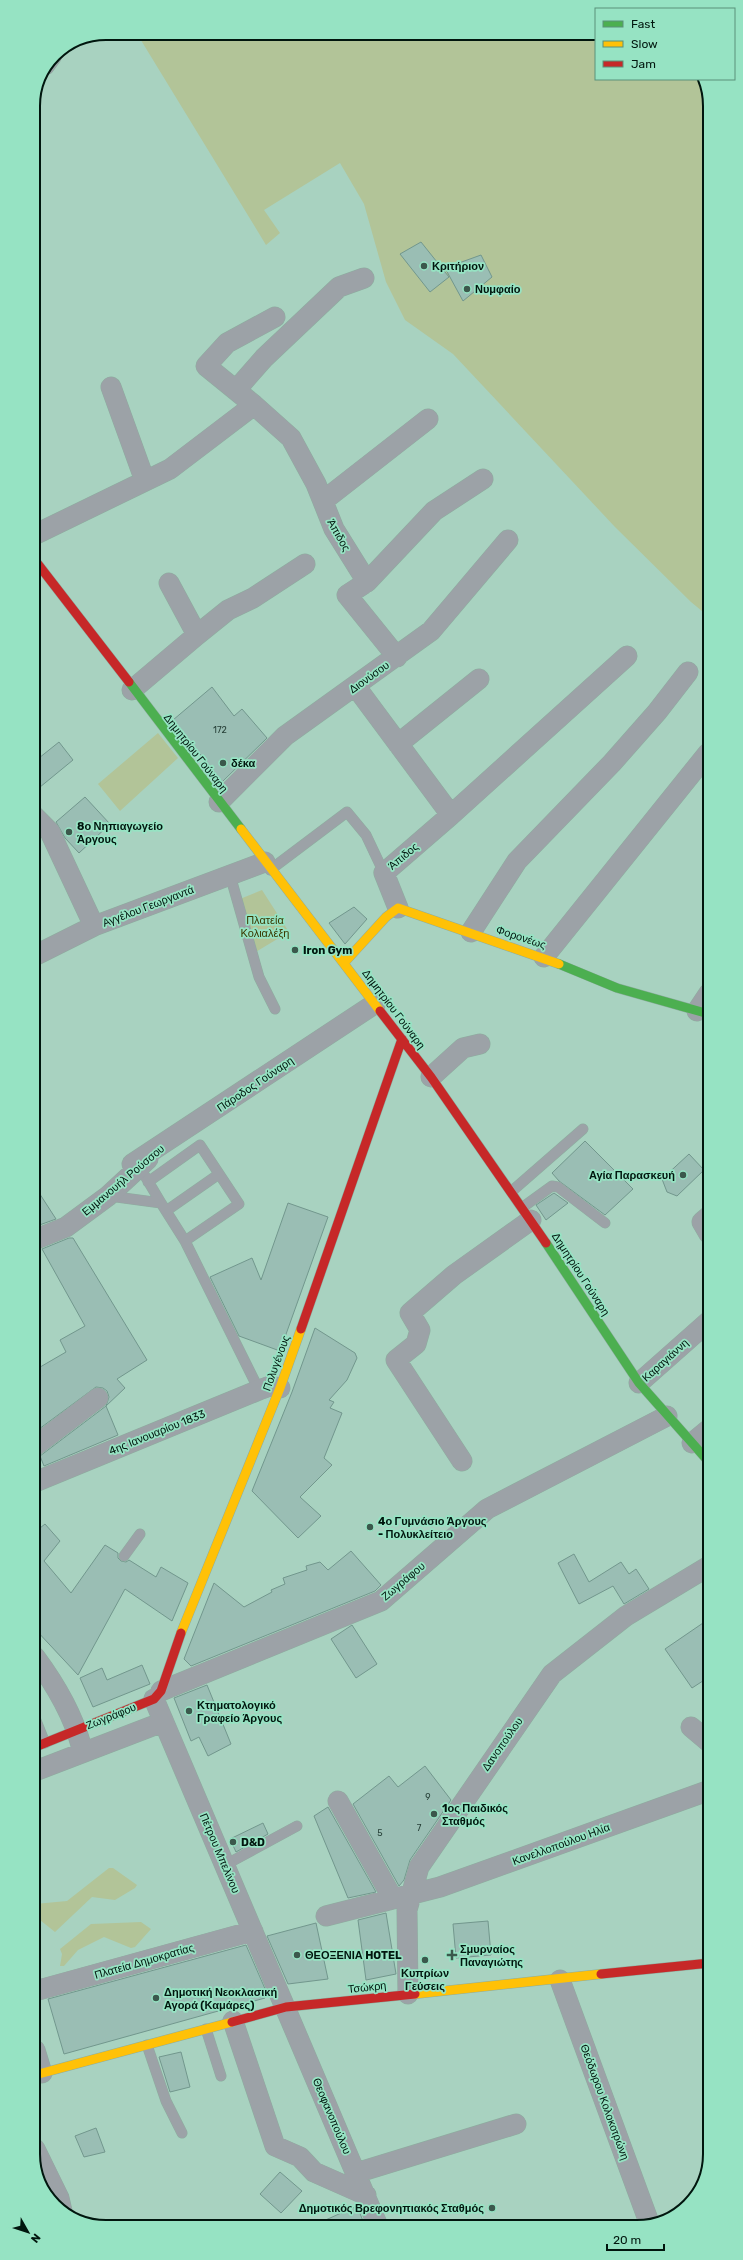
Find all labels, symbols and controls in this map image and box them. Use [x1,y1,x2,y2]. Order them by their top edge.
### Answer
legend [595,8,735,80]
text: Fast [631,17,655,31]
text: Slow [631,37,658,51]
text: Jam [631,57,656,71]
place label: Κριτήριον [432,260,484,273]
marker: Κριτήριον [419,261,429,271]
place label: Νυμφαίο [475,283,521,296]
marker: Νυμφαίο [462,284,472,294]
street label: Άπιδος [324,517,353,554]
street label: Διονύσου [347,659,392,696]
street label: Δημητρίου Γούναρη [161,711,230,795]
house number: 172 [213,725,227,735]
place label: δέκα [231,757,255,770]
marker: δέκα [218,758,228,768]
place label: 8ο Νηπιαγωγείο Άργους [77,820,163,846]
marker: 8ο Νηπιαγωγείο Άργους [64,827,74,837]
street label: Άπιδος [386,840,421,873]
street label: Αγγέλου Γεωργαντά [101,883,196,930]
park label: Πλατεία Κολιαλέξη [241,914,289,940]
street label: Φορονέως [494,923,547,952]
place label: Iron Gym [303,944,352,957]
marker: Iron Gym [290,945,300,955]
street label: Δημητρίου Γούναρη [359,967,428,1052]
street label: Πάροδος Γούναρη [215,1054,296,1115]
street label: Εμμανουήλ Ρούσσου [80,1142,167,1219]
place label: Αγία Παρασκευή [589,1169,675,1182]
marker: Αγία Παρασκευή [678,1170,688,1180]
street label: Δημητρίου Γούναρη [549,1230,612,1318]
street label: Πολυγένους [260,1333,293,1393]
street label: Καραγιάννη [640,1336,691,1384]
street label: 4ης Ιανουαρίου 1833 [107,1407,208,1458]
place label: 4ο Γυμνάσιο Άργους - Πολυκλείτειο [378,1515,487,1541]
marker: 4ο Γυμνάσιο Άργους - Πολυκλείτειο [365,1522,375,1532]
street label: Ζωγράφου [379,1559,428,1603]
place label: Κτηματολογικό Γραφείο Άργους [197,1699,282,1725]
street label: Ζωγράφου [84,1701,138,1732]
marker: Κτηματολογικό Γραφείο Άργους [184,1706,194,1716]
street label: Δανοπούλου [479,1715,526,1773]
house number: 9 [425,1792,431,1802]
place label: 1ος Παιδικός Σταθμός [442,1802,508,1828]
marker: 1ος Παιδικός Σταθμός [429,1809,439,1819]
street label: Πέτρου Μπελίνου [197,1811,242,1895]
street label: Κανελλοπούλου Ηλία [511,1821,612,1868]
house number: 7 [417,1823,422,1833]
house number: 5 [377,1828,383,1838]
place label: D&D [241,1836,265,1849]
marker: D&D [228,1837,238,1847]
street label: Πλατεία Δημοκρατίας [93,1941,195,1982]
place label: Σμυρναίος Παναγιώτης [460,1943,523,1969]
place label: ΘΕΟΞΕΝΙΑ HOTEL [305,1949,402,1962]
marker: ΘΕΟΞΕΝΙΑ HOTEL [292,1950,302,1960]
marker: Σμυρναίος Παναγιώτης [447,1950,457,1960]
marker: Κυπρίων Γεύσεις [420,1955,430,1965]
place label: Κυπρίων Γεύσεις [401,1967,449,1993]
street label: Τσώκρη [347,1979,387,1996]
place label: Δημοτική Νεοκλασική Αγορά (Καμάρες) [164,1986,277,2012]
marker: Δημοτική Νεοκλασική Αγορά (Καμάρες) [151,1993,161,2003]
street label: Θεόδωρου Κολοκοτρώνη [578,2043,632,2162]
street label: Θεοφανοπούλου [310,2076,353,2156]
place label: Δημοτικός Βρεφονηπιακός Σταθμός [299,2202,484,2215]
marker: Δημοτικός Βρεφονηπιακός Σταθμός [487,2203,497,2213]
north arrow [8,2212,48,2252]
scale bar [607,2226,664,2252]
text: N [28,2231,43,2245]
text: 20 m [613,2233,641,2247]

